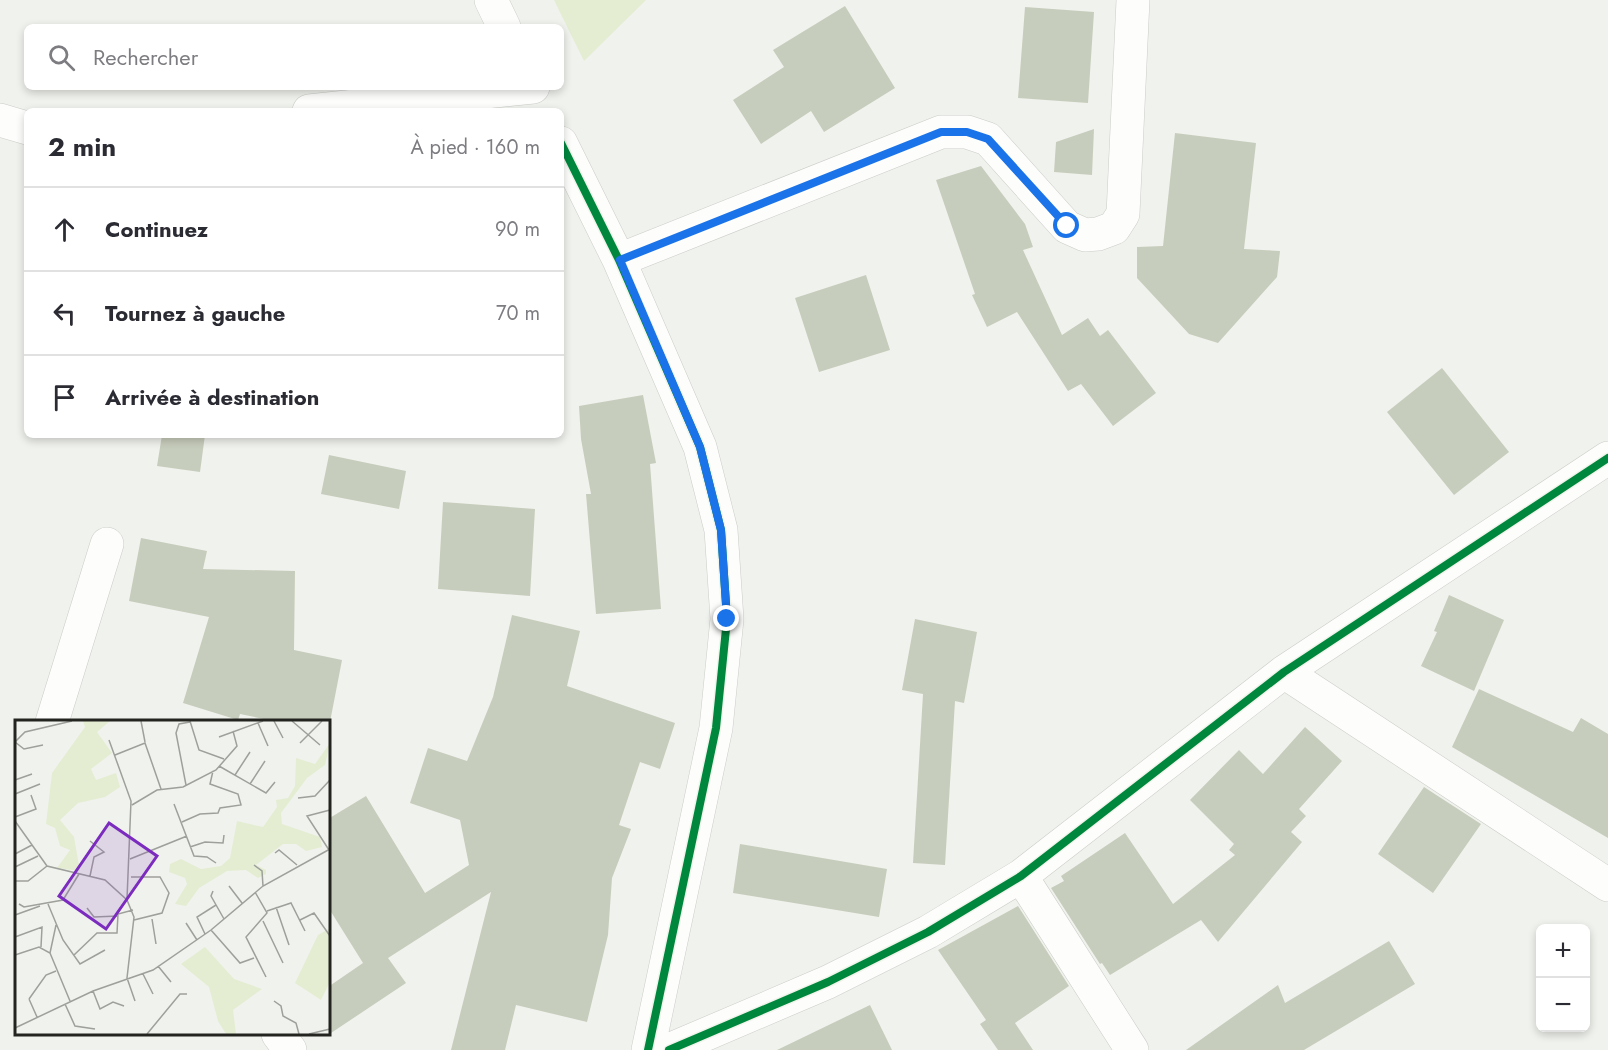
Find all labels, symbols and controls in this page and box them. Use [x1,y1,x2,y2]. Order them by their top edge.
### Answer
search box [24,24,564,90]
icon: search [45,41,78,74]
text: Rechercher [93,41,198,73]
text: 2 min [48,128,116,166]
text: À pied · 160 m [410,133,540,162]
route start [1053,212,1079,238]
icon: ahead [48,213,81,246]
text: Continuez [105,213,208,245]
text: 90 m [495,215,540,244]
icon: left [48,297,81,330]
text: Tournez à gauche [105,297,285,329]
text: 70 m [496,299,540,328]
icon: arrive [48,381,81,414]
text: Arrivée à destination [105,381,319,413]
route end [713,605,739,631]
inset map [15,720,330,1035]
map controls [1536,924,1590,1032]
button: + [1536,924,1590,978]
button: − [1536,978,1590,1032]

